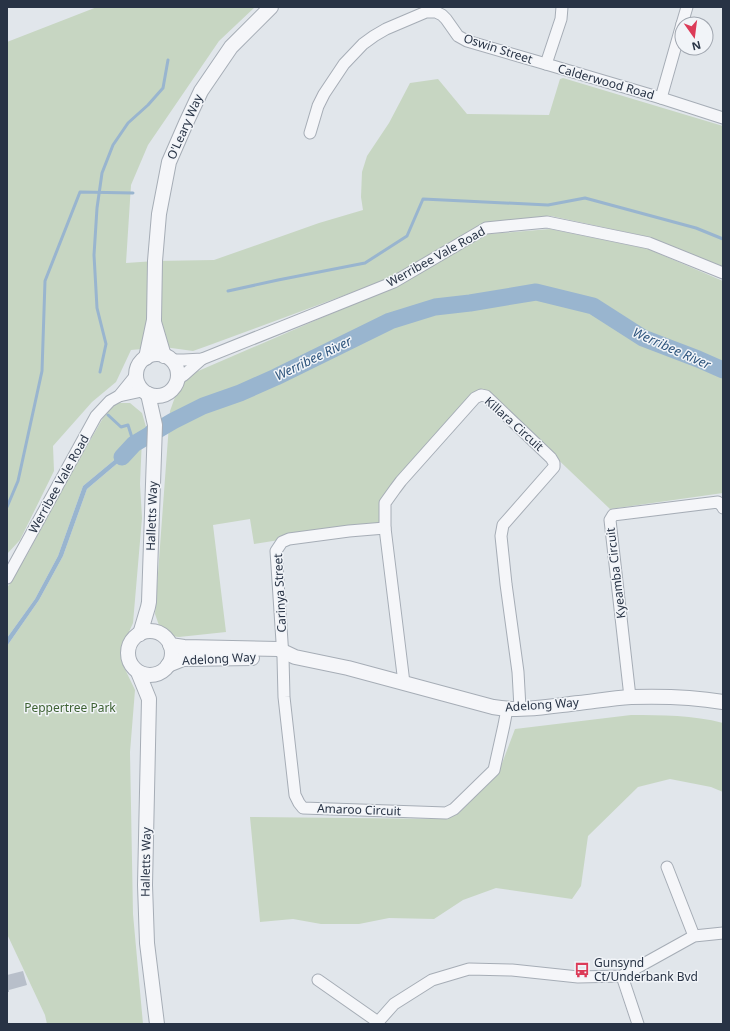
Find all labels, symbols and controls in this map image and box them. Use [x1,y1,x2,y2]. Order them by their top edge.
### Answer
north arrow [674,16,714,56]
street label: Oswin Street [461,29,535,68]
text: N [690,38,703,55]
street label: Calderwood Road [556,60,656,103]
street label: O'Leary Way [163,91,207,162]
street label: Werribee Vale Road [383,222,488,291]
water label: Werribee River [630,323,715,374]
water label: Werribee River [272,331,355,384]
street label: Killara Circuit [481,393,548,455]
street label: Werribee Vale Road [24,431,93,536]
street label: Halletts Way [142,480,161,551]
street label: Kyeamba Circuit [601,526,630,620]
street label: Carinya Street [269,552,290,633]
street label: Adelong Way [182,648,257,669]
street label: Adelong Way [505,693,580,716]
park label: Peppertree Park [24,699,116,716]
street label: Amaroo Circuit [317,800,402,819]
street label: Halletts Way [136,826,155,897]
place label: Gunsynd Ct/Underbank Bvd [594,954,698,985]
bus stop icon: Gunsynd Ct/Underbank Bvd [573,961,591,979]

